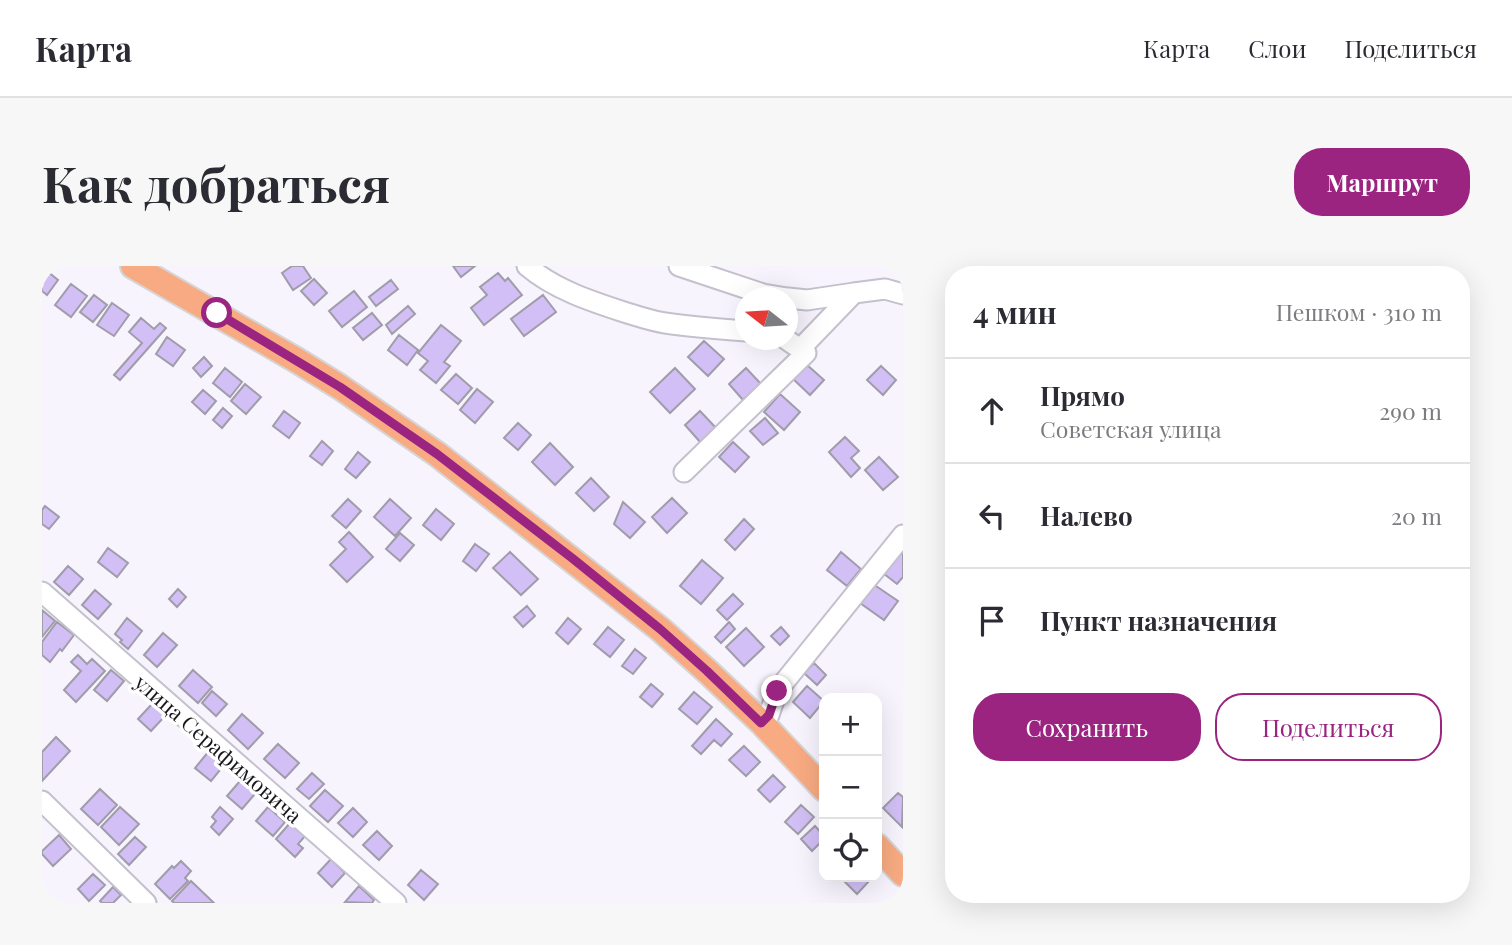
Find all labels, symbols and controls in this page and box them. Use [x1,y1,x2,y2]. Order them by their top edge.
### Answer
text: Карта [35,26,132,70]
text: Карта [1143,32,1210,64]
text: Слои [1248,32,1307,64]
text: Поделиться [1345,32,1477,64]
button: Маршрут [1294,148,1470,216]
text: Как добраться [42,150,390,215]
north arrow [735,287,798,350]
text: 4 мин [973,292,1057,332]
text: Пешком · 310 m [1276,296,1442,327]
route start [201,297,232,328]
text: Прямо [1040,378,1125,413]
icon: ahead [973,392,1011,430]
text: 290 m [1379,395,1442,426]
text: Советская улица [1040,413,1221,444]
icon: left [973,497,1011,535]
text: Налево [1040,498,1133,533]
text: 20 m [1391,500,1442,531]
icon: arrive [973,602,1011,640]
text: Пункт назначения [1040,603,1277,638]
street label: улица Серафимовича [129,667,309,829]
route end [761,675,792,706]
map controls [819,693,882,882]
button: + [819,693,882,756]
button: Сохранить [973,693,1201,761]
button: Поделиться [1215,693,1442,761]
button: − [819,756,882,819]
button: locate [819,819,882,882]

